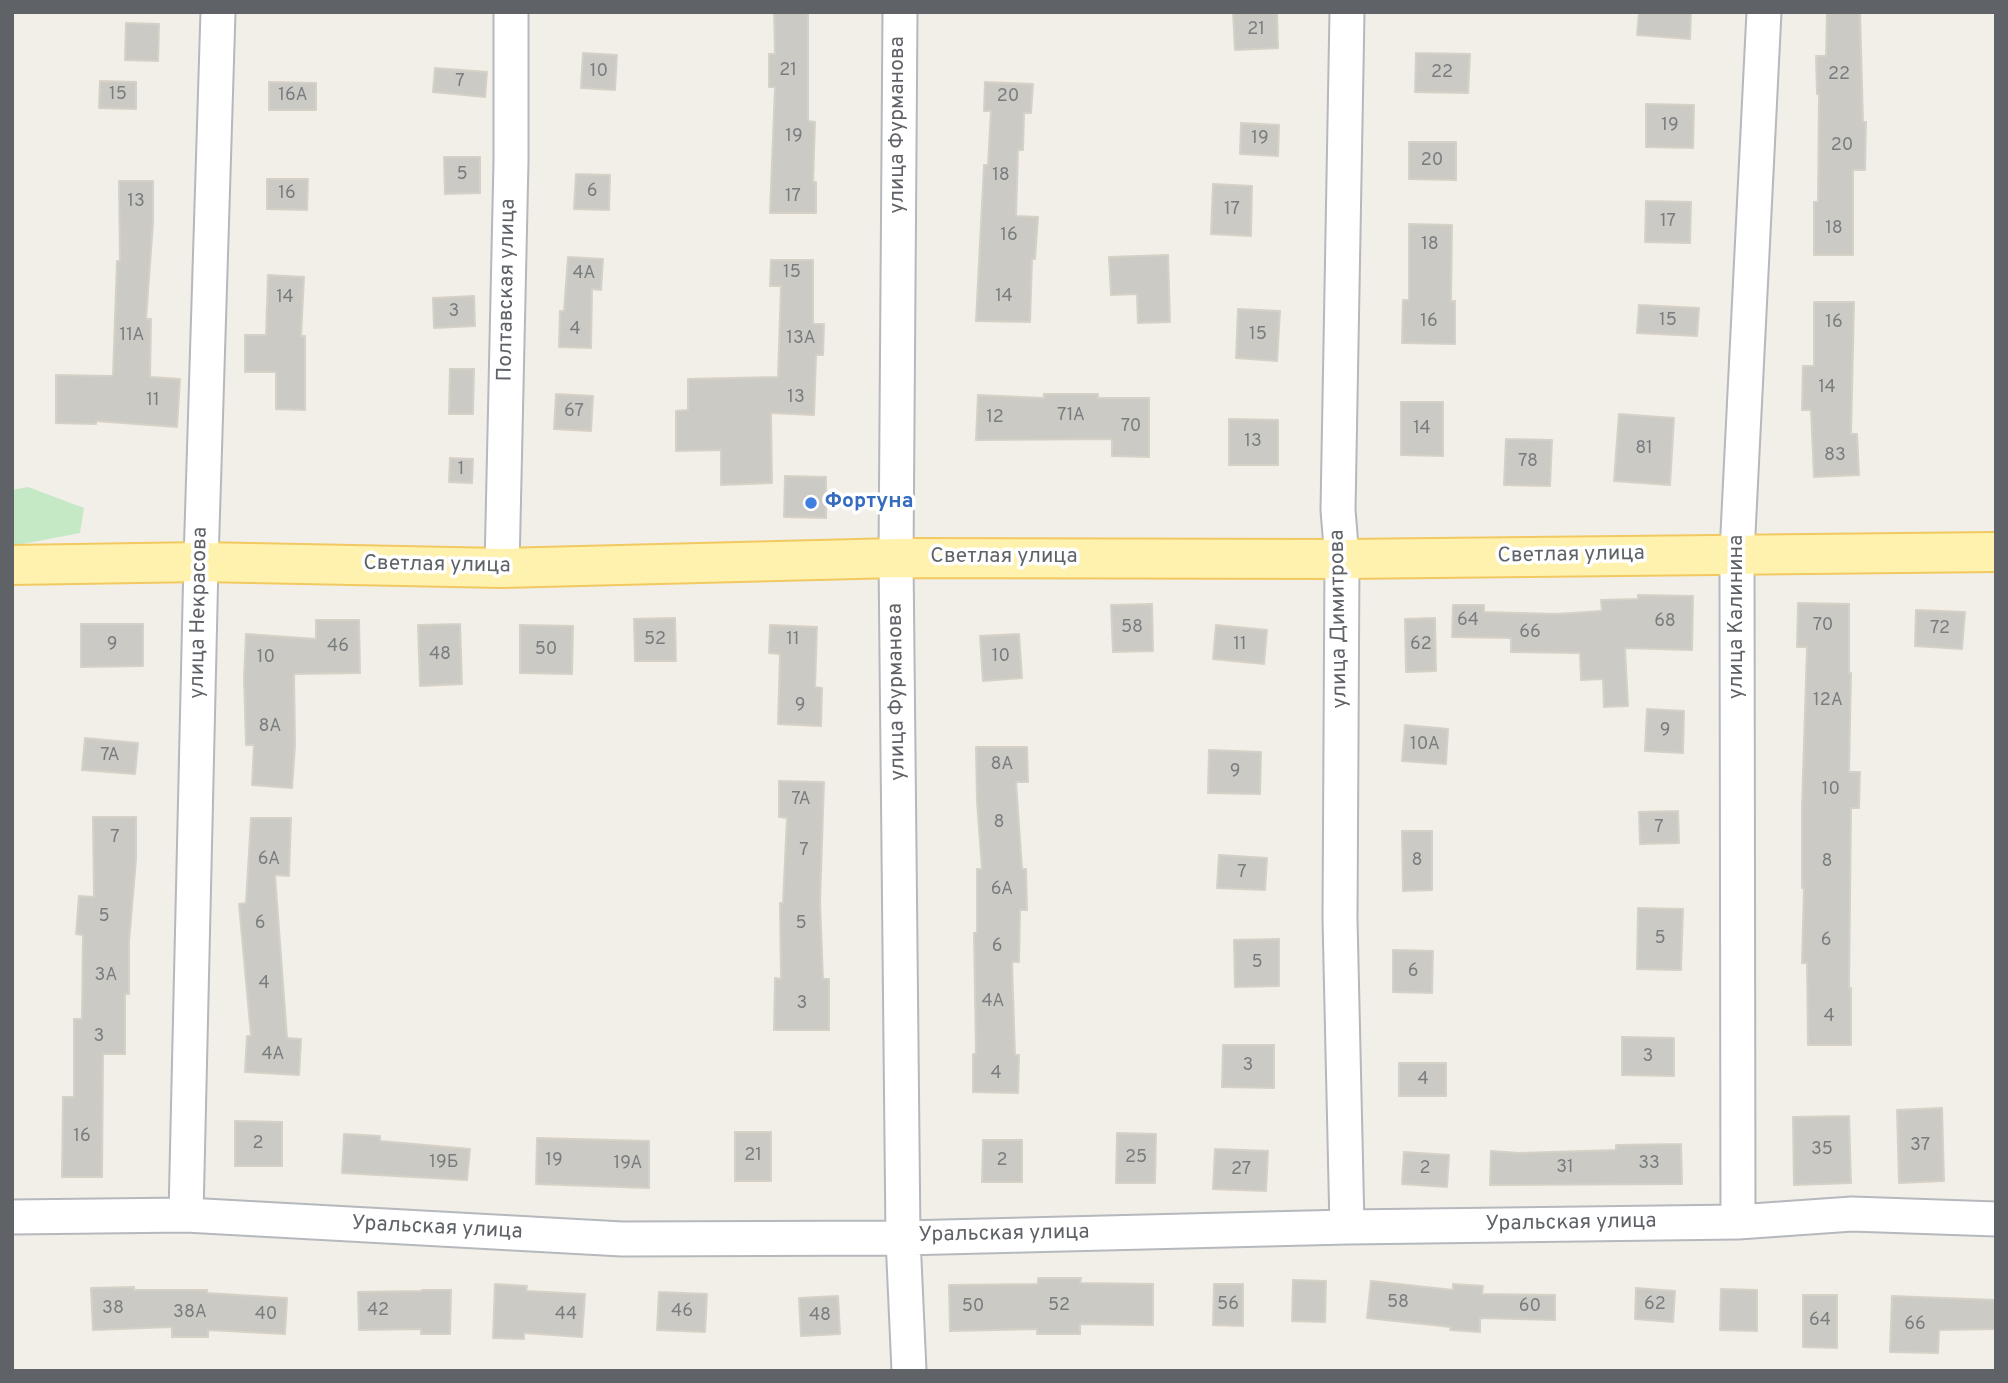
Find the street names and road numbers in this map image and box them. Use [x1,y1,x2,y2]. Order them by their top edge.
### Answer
street label: улица Фурманова [886,36,912,214]
street label: Полтавская улица [494,198,522,382]
street label: улица Некрасова [186,527,214,699]
street label: улица Димитрова [1326,529,1354,709]
street label: улица Калинина [1725,535,1751,699]
street label: Светлая улица [1497,542,1645,570]
street label: Светлая улица [930,545,1078,571]
street label: Светлая улица [363,552,511,580]
street label: улица Фурманова [884,603,912,781]
street label: Уральская улица [1485,1210,1657,1238]
street label: Уральская улица [351,1212,523,1246]
street label: Уральская улица [918,1221,1090,1249]

